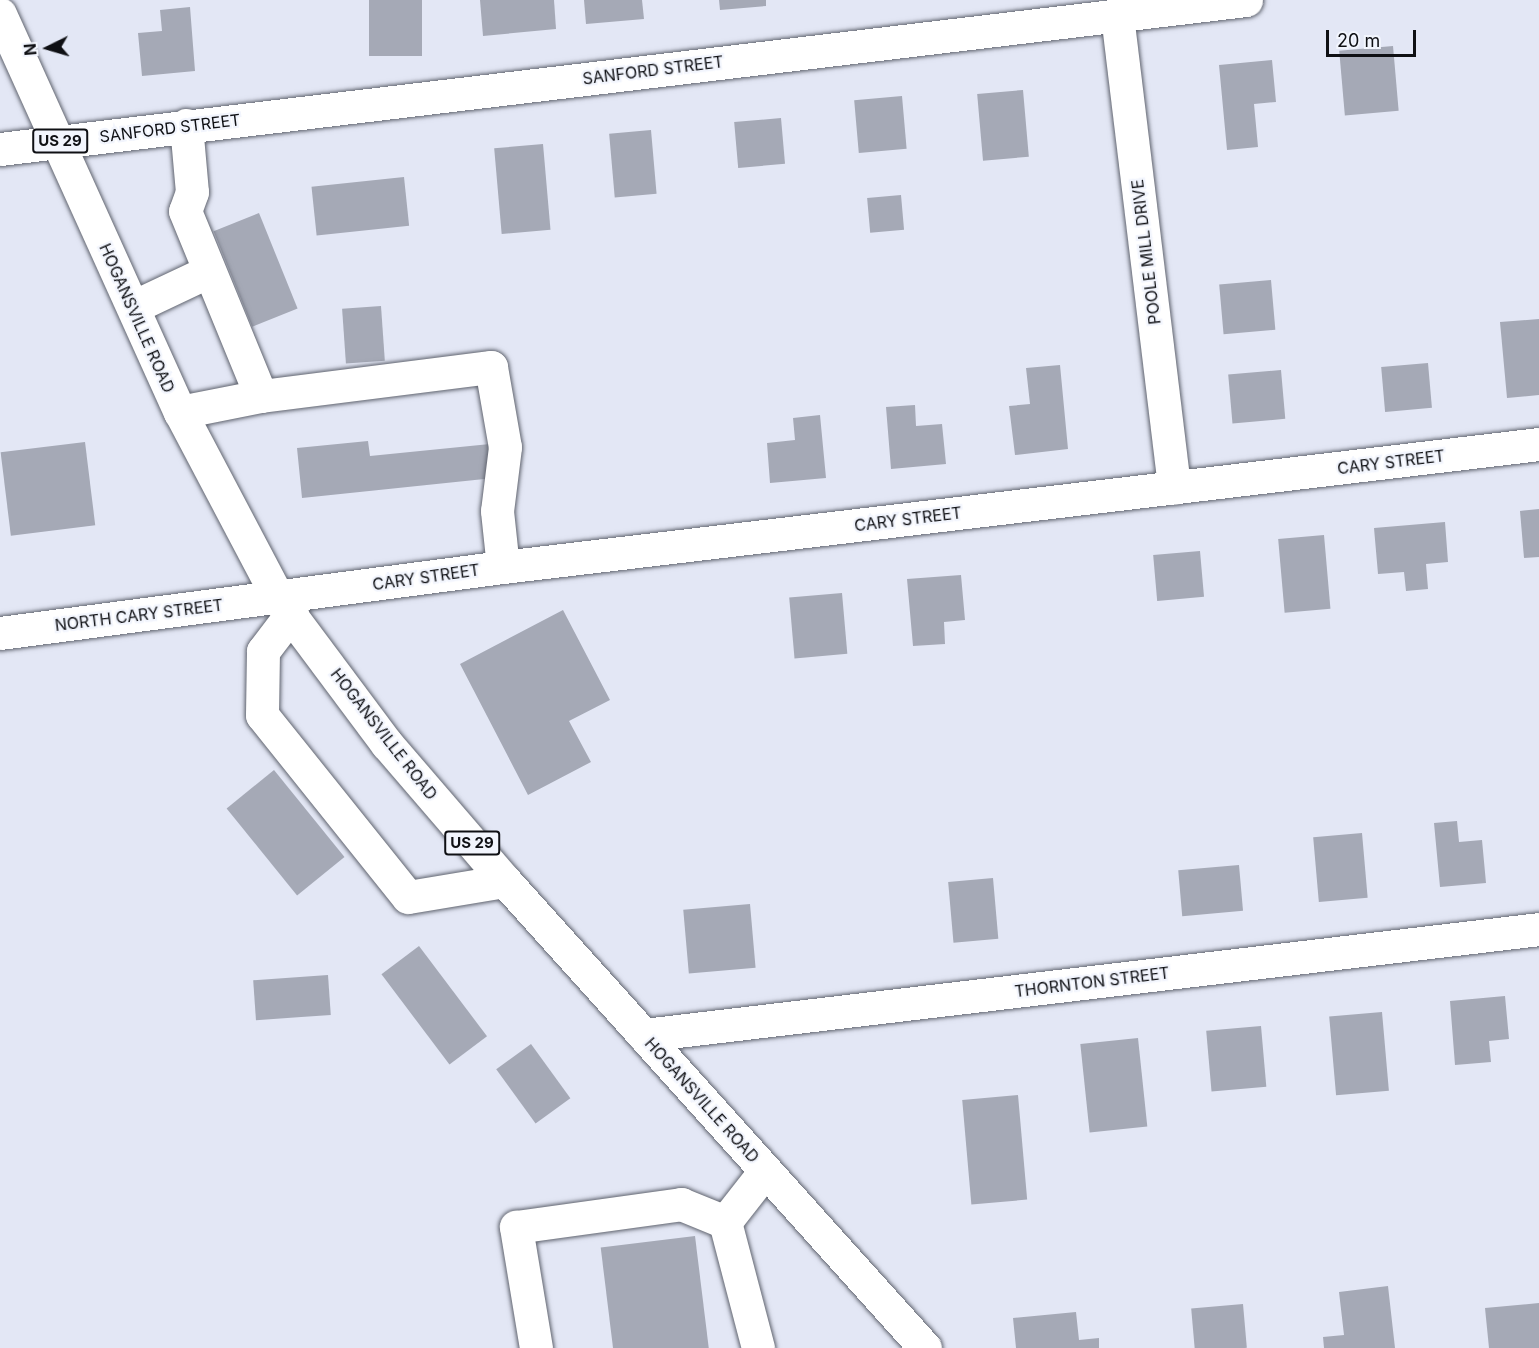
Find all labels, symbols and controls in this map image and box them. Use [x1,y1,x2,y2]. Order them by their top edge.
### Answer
north arrow [18,18,78,78]
scale bar [1329,18,1419,56]
text: 20 m [1337,30,1380,51]
text: N [20,43,41,57]
street label: SANFORD STREET [581,52,725,88]
street label: SANFORD STREET [98,110,242,146]
road number: US 29 [32,129,88,153]
street label: POOLE MILL DRIVE [1128,178,1164,326]
street label: HOGANSVILLE ROAD [95,240,179,396]
street label: CARY STREET [1336,446,1446,478]
street label: CARY STREET [853,503,963,535]
street label: CARY STREET [371,560,481,594]
street label: NORTH CARY STREET [54,595,224,635]
street label: HOGANSVILLE ROAD [327,665,441,803]
road number: US 29 [444,831,500,855]
street label: THORNTON STREET [1013,963,1171,1001]
street label: HOGANSVILLE ROAD [641,1034,763,1166]

